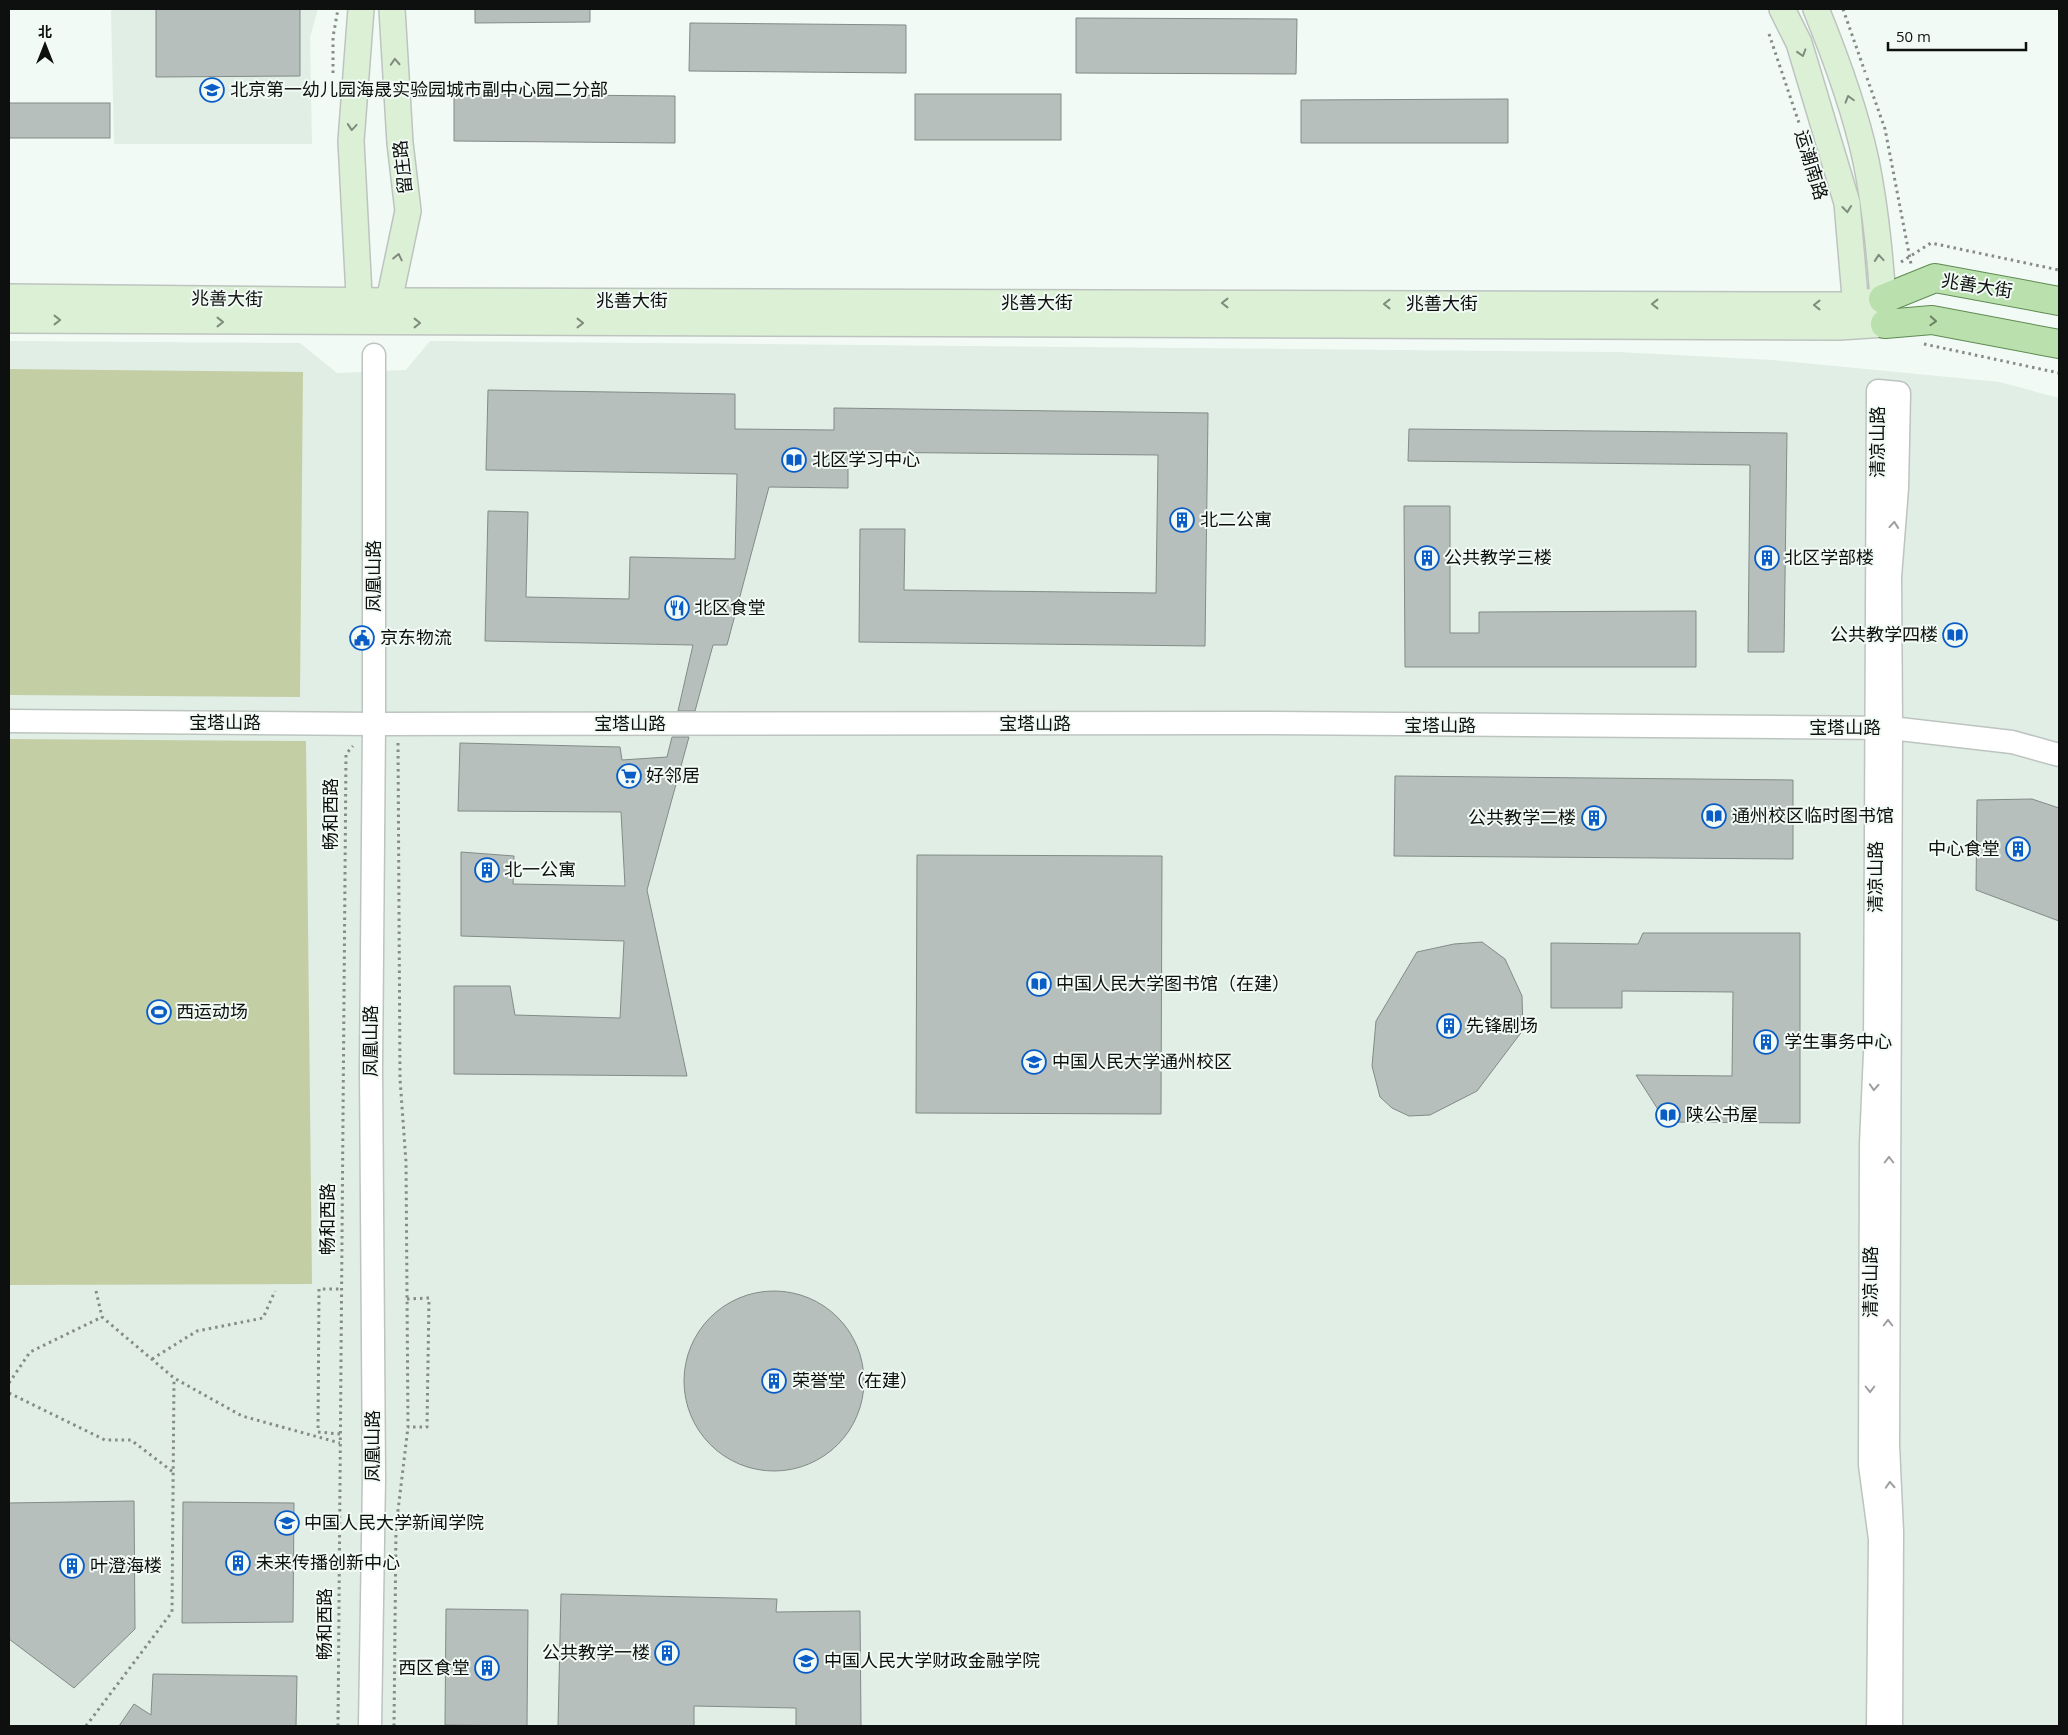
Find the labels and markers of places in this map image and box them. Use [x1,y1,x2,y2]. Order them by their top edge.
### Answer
school or university icon: 北京第一幼儿园海晟实验园城市副中心园二分部 [199,77,225,103]
place label: 北京第一幼儿园海晟实验园城市副中心园二分部 [230,77,608,101]
library icon: 北区学习中心 [781,447,807,473]
place label: 北区学习中心 [812,447,920,471]
building icon: 北二公寓 [1169,507,1195,533]
place label: 北二公寓 [1200,507,1272,531]
building icon: 公共教学三楼 [1414,545,1440,571]
place label: 公共教学三楼 [1444,545,1552,569]
building icon: 北区学部楼 [1754,545,1780,571]
place label: 北区学部楼 [1784,545,1874,569]
restaurant icon: 北区食堂 [664,595,690,621]
place label: 北区食堂 [694,595,766,619]
place label: 公共教学四楼 [1830,622,1938,646]
library icon: 公共教学四楼 [1942,622,1968,648]
public building icon: 京东物流 [349,625,375,651]
place label: 京东物流 [380,625,452,649]
supermarket icon: 好邻居 [616,763,642,789]
place label: 好邻居 [646,763,700,787]
library icon: 通州校区临时图书馆 [1701,803,1727,829]
place label: 通州校区临时图书馆 [1732,803,1894,827]
place label: 公共教学二楼 [1468,805,1576,829]
building icon: 公共教学二楼 [1581,805,1607,831]
place label: 中心食堂 [1928,836,2000,860]
building icon: 中心食堂 [2005,836,2031,862]
building icon: 北一公寓 [474,857,500,883]
place label: 北一公寓 [504,857,576,881]
library icon: 中国人民大学图书馆（在建） [1026,971,1052,997]
place label: 中国人民大学图书馆（在建） [1056,971,1290,995]
sports icon: 西运动场 [146,999,172,1025]
place label: 西运动场 [176,999,248,1023]
building icon: 先锋剧场 [1436,1013,1462,1039]
place label: 先锋剧场 [1466,1013,1538,1037]
building icon: 学生事务中心 [1753,1029,1779,1055]
place label: 学生事务中心 [1784,1029,1892,1053]
school or university icon: 中国人民大学通州校区 [1021,1049,1047,1075]
place label: 中国人民大学通州校区 [1052,1049,1232,1073]
library icon: 陕公书屋 [1655,1102,1681,1128]
place label: 陕公书屋 [1686,1102,1758,1126]
building icon: 荣誉堂（在建） [761,1368,787,1394]
place label: 荣誉堂（在建） [792,1368,918,1392]
school or university icon: 中国人民大学新闻学院 [274,1510,300,1536]
place label: 中国人民大学新闻学院 [304,1510,484,1534]
building icon: 未来传播创新中心 [225,1550,251,1576]
place label: 未来传播创新中心 [256,1550,400,1574]
building icon: 叶澄海楼 [59,1553,85,1579]
place label: 叶澄海楼 [90,1553,162,1577]
place label: 公共教学一楼 [542,1640,650,1664]
building icon: 公共教学一楼 [654,1640,680,1666]
school or university icon: 中国人民大学财政金融学院 [793,1648,819,1674]
place label: 中国人民大学财政金融学院 [824,1648,1040,1672]
place label: 西区食堂 [398,1655,470,1679]
building icon: 西区食堂 [474,1655,500,1681]

